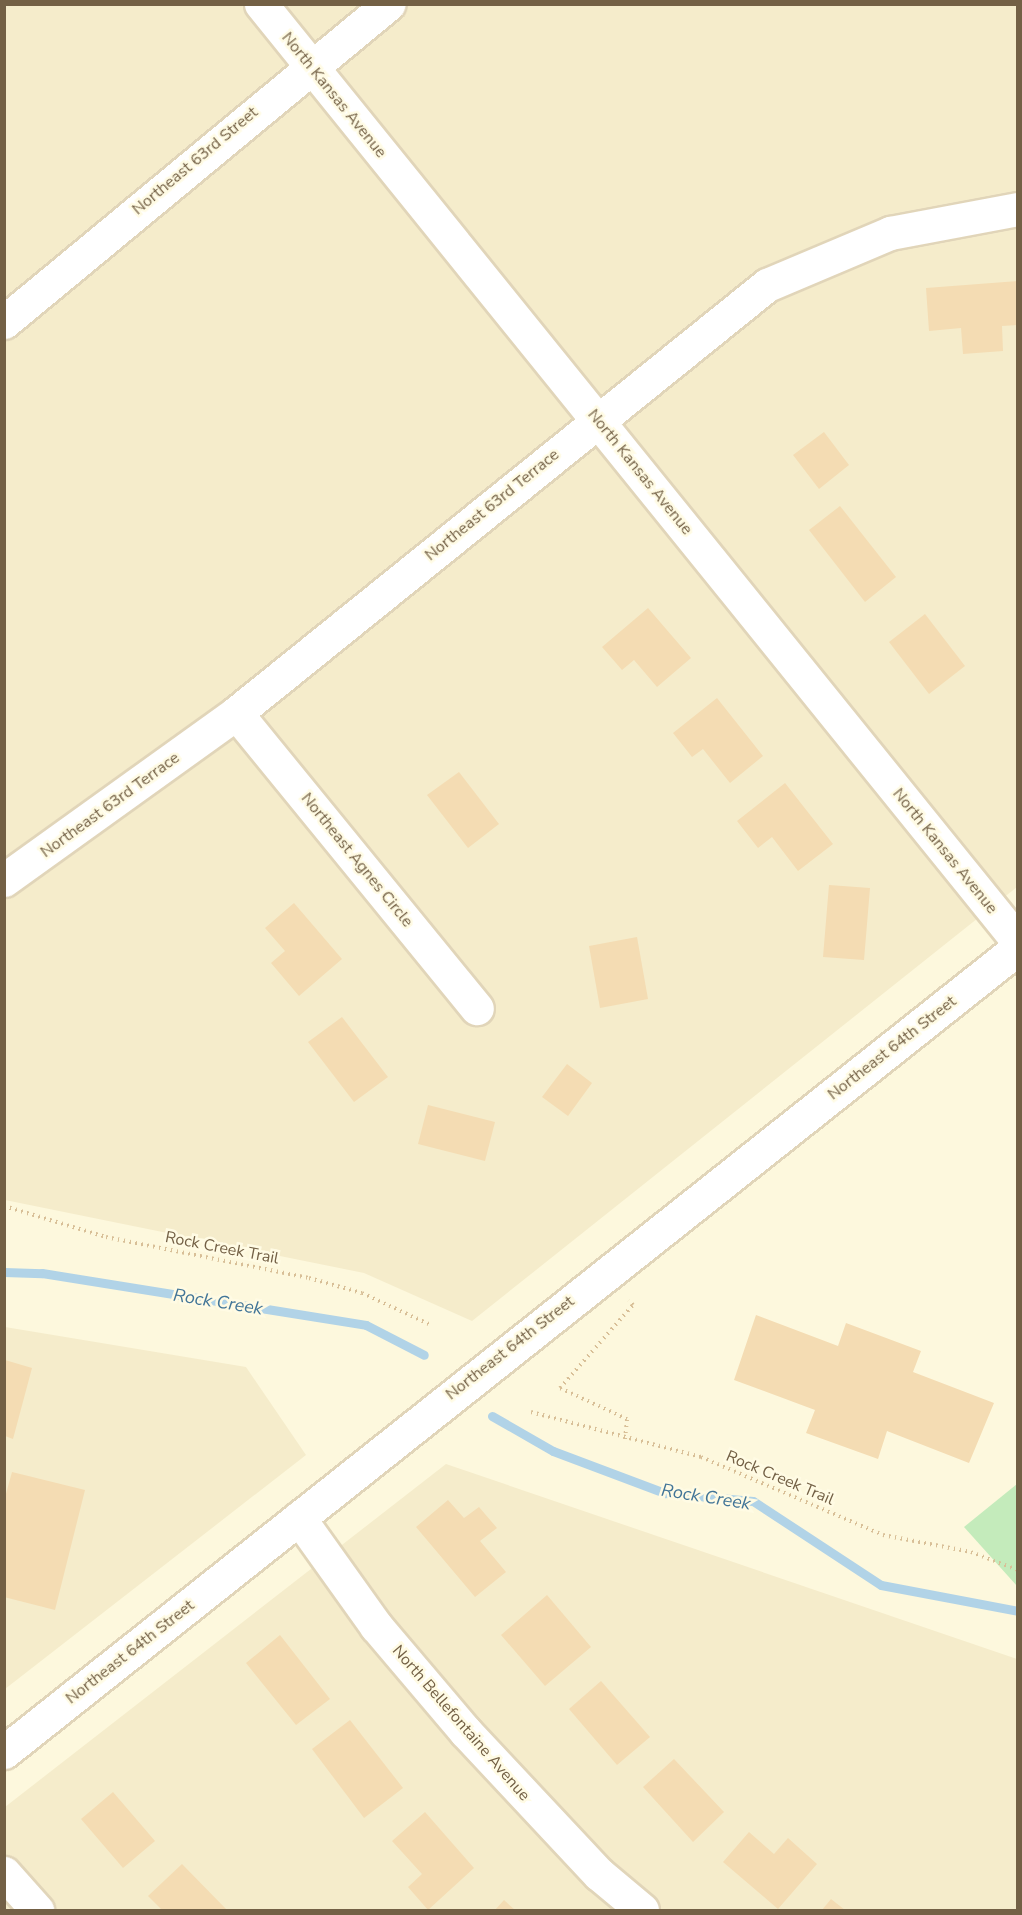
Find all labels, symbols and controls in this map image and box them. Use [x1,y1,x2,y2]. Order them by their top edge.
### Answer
street label: North Kansas Avenue [278,28,390,162]
street label: Northeast 63rd Street [128,103,262,219]
street label: North Kansas Avenue [584,405,696,539]
street label: Northeast 63rd Terrace [421,445,563,565]
street label: Northeast 63rd Terrace [37,748,183,862]
street label: North Kansas Avenue [889,784,1001,918]
street label: Northeast Agnes Circle [297,789,417,931]
street label: Northeast 64th Street [824,992,960,1104]
street label: Rock Creek Trail [164,1228,280,1268]
water label: Rock Creek [172,1284,264,1320]
street label: Northeast 64th Street [442,1292,578,1404]
street label: Rock Creek Trail [723,1447,837,1509]
water label: Rock Creek [660,1479,752,1515]
street label: Northeast 64th Street [62,1596,198,1708]
street label: North Bellefontaine Avenue [388,1641,534,1805]

